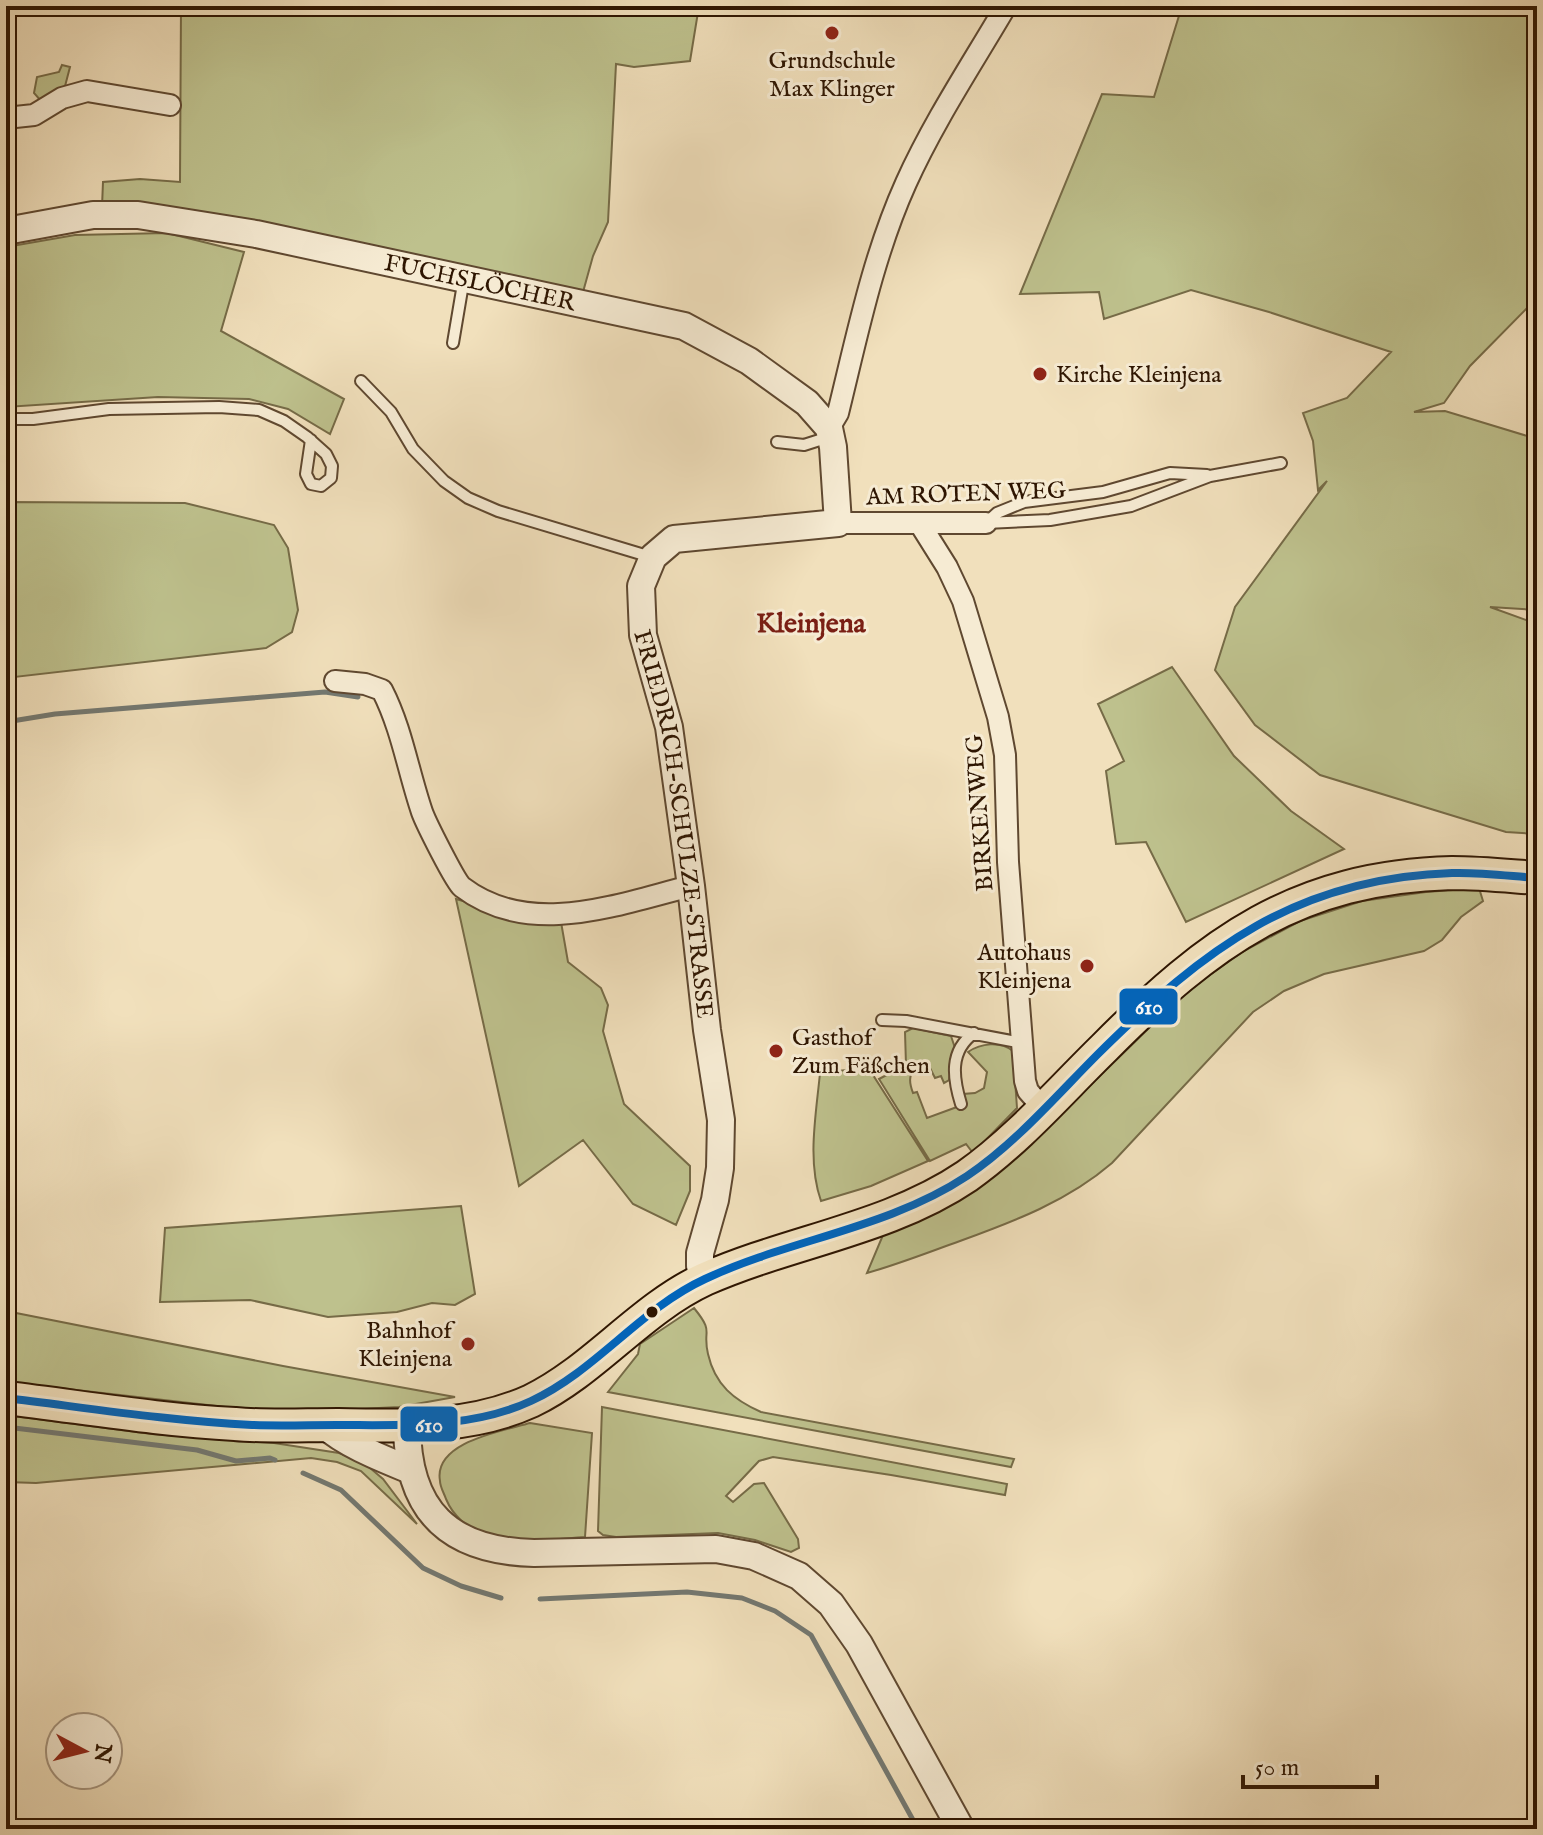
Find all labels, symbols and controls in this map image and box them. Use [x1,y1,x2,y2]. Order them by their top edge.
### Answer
marker: Grundschule Max Klinger [823,24,841,42]
place label: Grundschule Max Klinger [768,46,896,105]
street label: FUCHSLÖCHER [381,248,579,319]
place label: Kirche Kleinjena [1056,360,1222,391]
marker: Kirche Kleinjena [1031,365,1049,383]
street label: AM ROTEN WEG [864,476,1067,514]
district label: Kleinjena [756,607,867,642]
street label: FRIEDRICH-SCHULZE-STRASSE [625,626,720,1020]
street label: BIRKENWEG [960,733,1001,893]
place label: Autohaus Kleinjena [976,938,1072,997]
marker: Autohaus Kleinjena [1078,957,1096,975]
line badge: 610 [1118,987,1179,1026]
text: 610 [1135,994,1163,1022]
place label: Gasthof Zum Fäßchen [792,1023,930,1082]
marker: Gasthof Zum Fäßchen [767,1042,785,1060]
unlabelled marker [644,1304,660,1320]
place label: Bahnhof Kleinjena [358,1316,456,1375]
marker: Bahnhof Kleinjena [459,1335,477,1353]
line badge: 610 [399,1405,459,1443]
text: 610 [415,1412,443,1440]
north arrow [44,1711,124,1791]
scale bar [1243,1739,1377,1789]
text: N [87,1741,117,1764]
text: 50 m [1255,1753,1299,1784]

